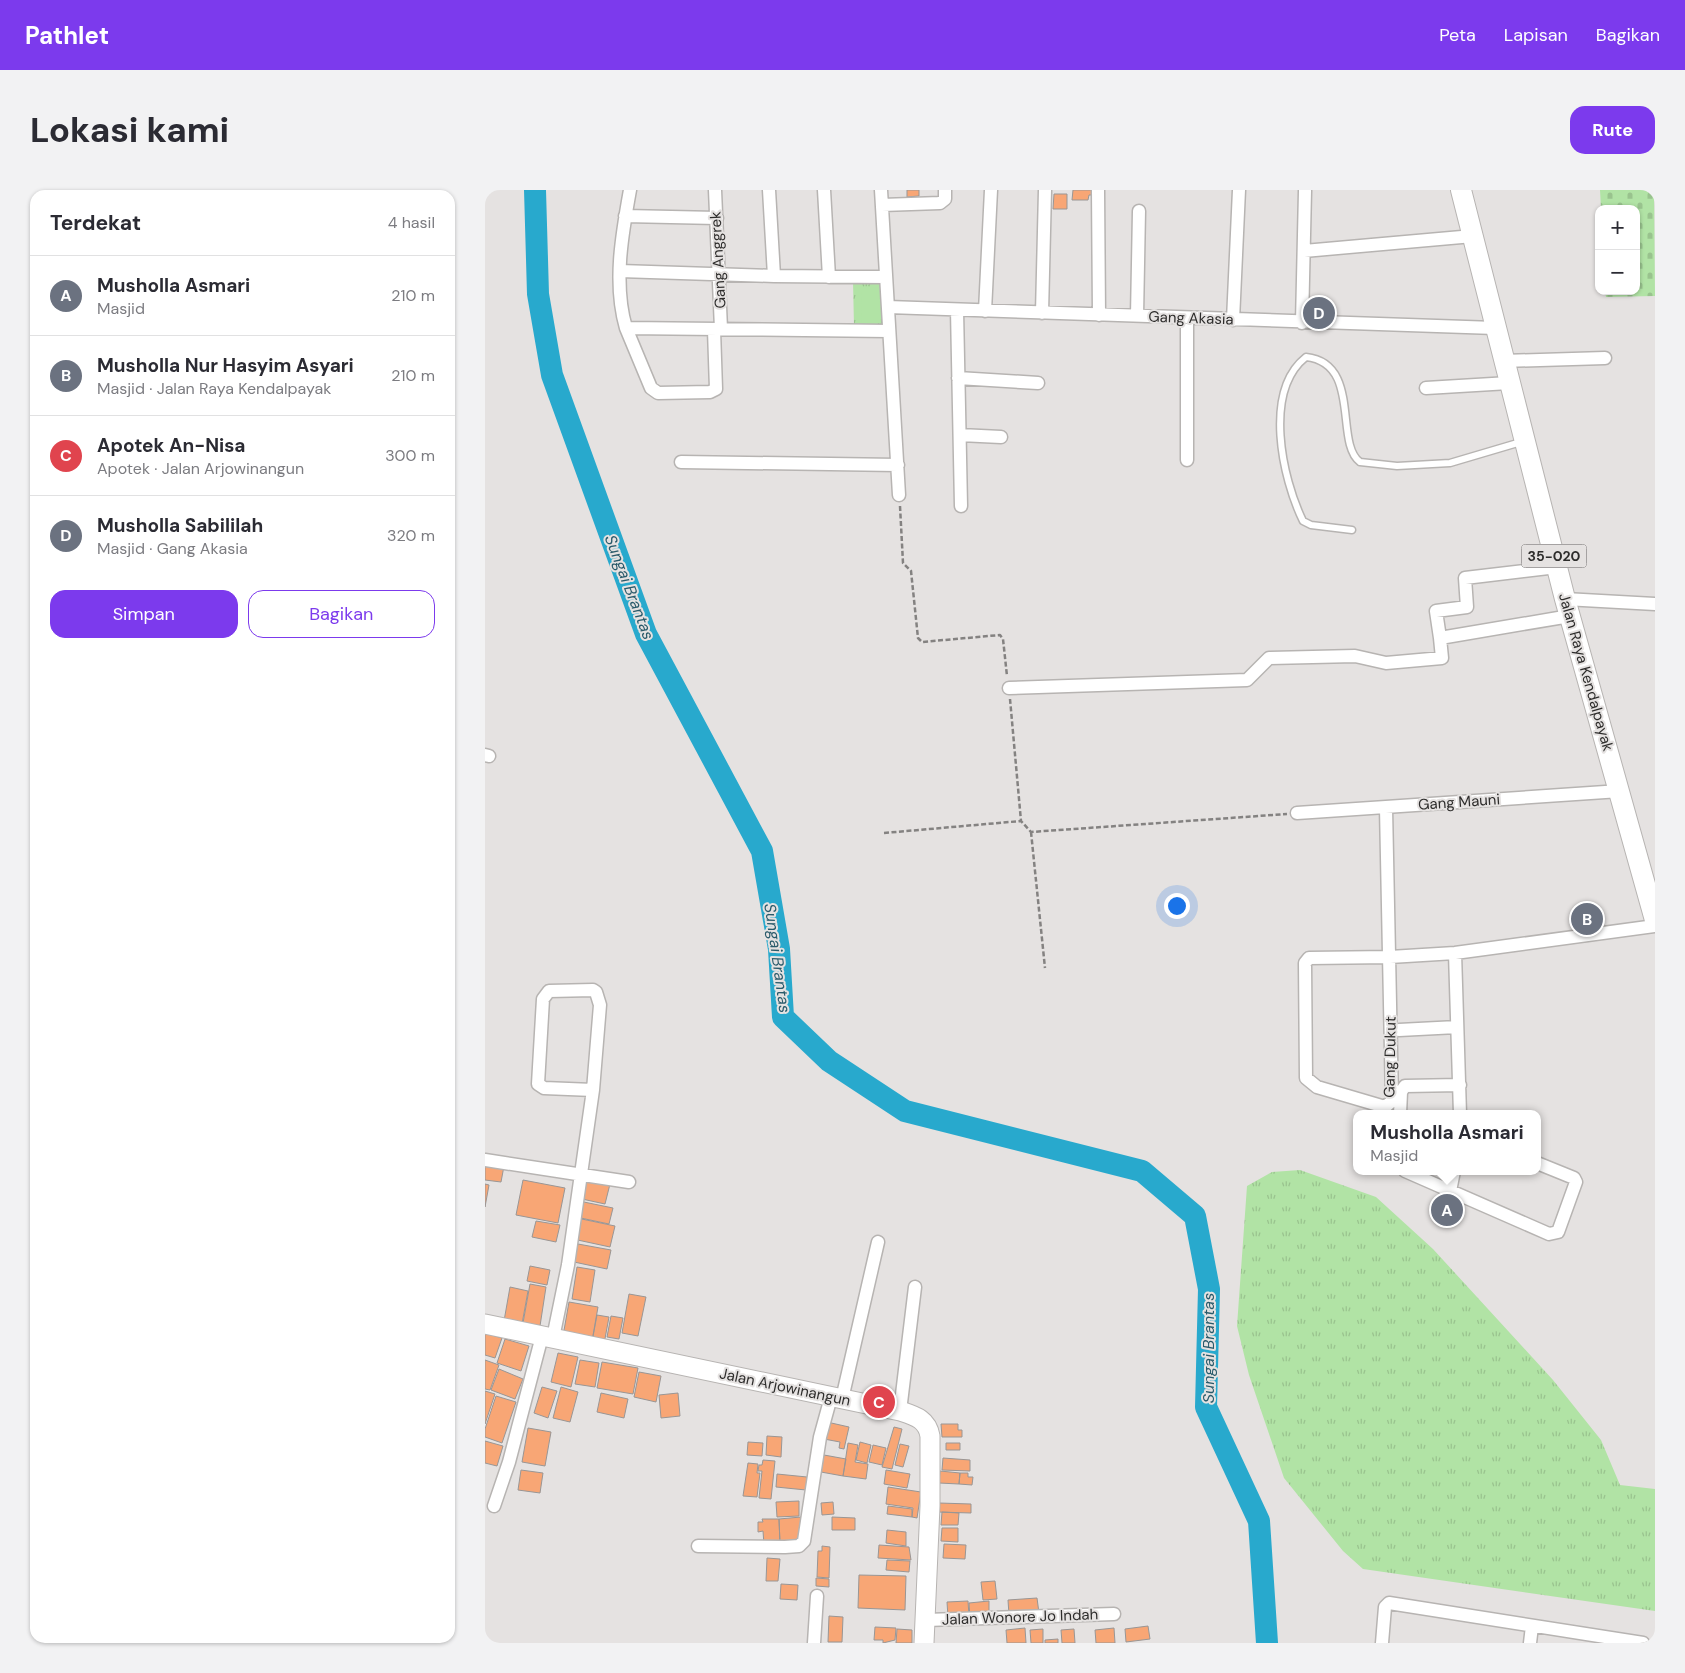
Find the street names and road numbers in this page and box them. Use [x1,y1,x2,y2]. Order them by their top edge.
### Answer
street label: Gang Anggrek [705,211,731,309]
street label: Gang Akasia [1148,307,1234,329]
road number: 35-020 [1521,544,1587,568]
street label: Jalan Raya Kendalpayak [1554,591,1618,754]
street label: Gang Mauni [1417,789,1501,815]
street label: Gang Dukut [1379,1016,1401,1098]
street label: Jalan Arjowinangun [718,1363,852,1411]
street label: Jalan Wonore Jo Indah [941,1604,1099,1630]

